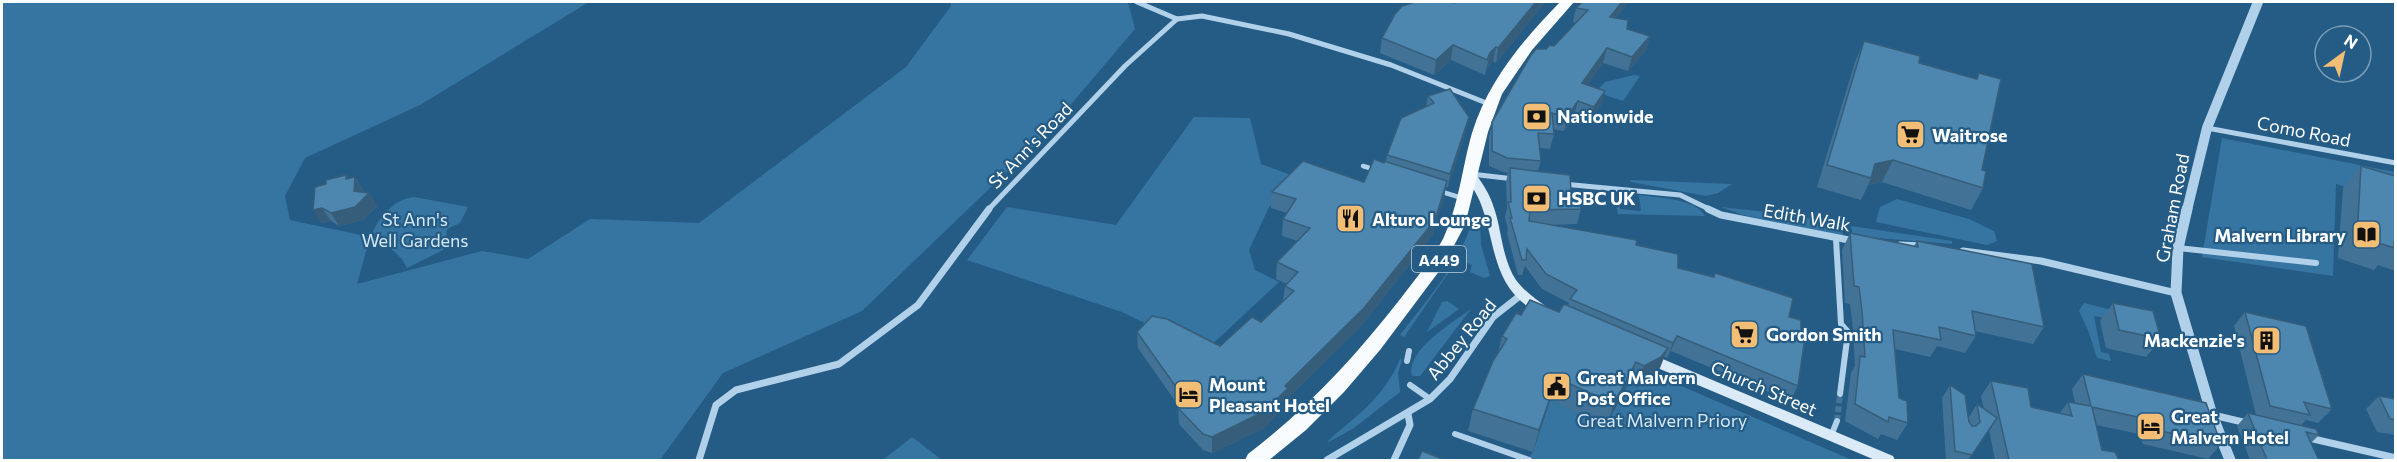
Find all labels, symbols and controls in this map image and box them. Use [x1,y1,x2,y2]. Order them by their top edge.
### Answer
north arrow [2313,24,2373,84]
text: N [2341,30,2362,52]
street label: St Ann's Road [983,97,1077,193]
bank icon: Nationwide [1520,100,1552,132]
place label: Nationwide [1557,105,1654,127]
street label: Como Road [2255,111,2353,151]
supermarket icon: Waitrose [1895,119,1927,151]
place label: Waitrose [1932,124,2008,146]
street label: Graham Road [2151,152,2193,264]
bank icon: HSBC UK [1521,182,1553,214]
place label: HSBC UK [1558,187,1636,209]
street label: Edith Walk [1762,199,1852,236]
restaurant icon: Alturo Lounge [1335,203,1367,235]
park label: St Ann's Well Gardens [361,208,469,251]
place label: Alturo Lounge [1372,208,1490,230]
library icon: Malvern Library [2351,219,2383,251]
place label: Malvern Library [2214,224,2346,246]
road number: A449 [1412,246,1466,272]
street label: Abbey Road [1422,294,1500,384]
supermarket icon: Gordon Smith [1729,318,1761,350]
place label: Gordon Smith [1766,323,1882,345]
building icon: Mackenzie's [2250,324,2282,356]
place label: Mackenzie's [2144,329,2245,351]
street label: Church Street [1708,356,1820,420]
place label: Great Malvern Post Office [1577,366,1696,409]
public building icon: Great Malvern Post Office [1540,371,1572,403]
place label: Mount Pleasant Hotel [1209,373,1330,416]
hotel icon: Mount Pleasant Hotel [1172,378,1204,410]
place label: Great Malvern Hotel [2171,405,2289,448]
park label: Great Malvern Priory [1577,409,1747,431]
hotel icon: Great Malvern Hotel [2134,410,2166,442]

